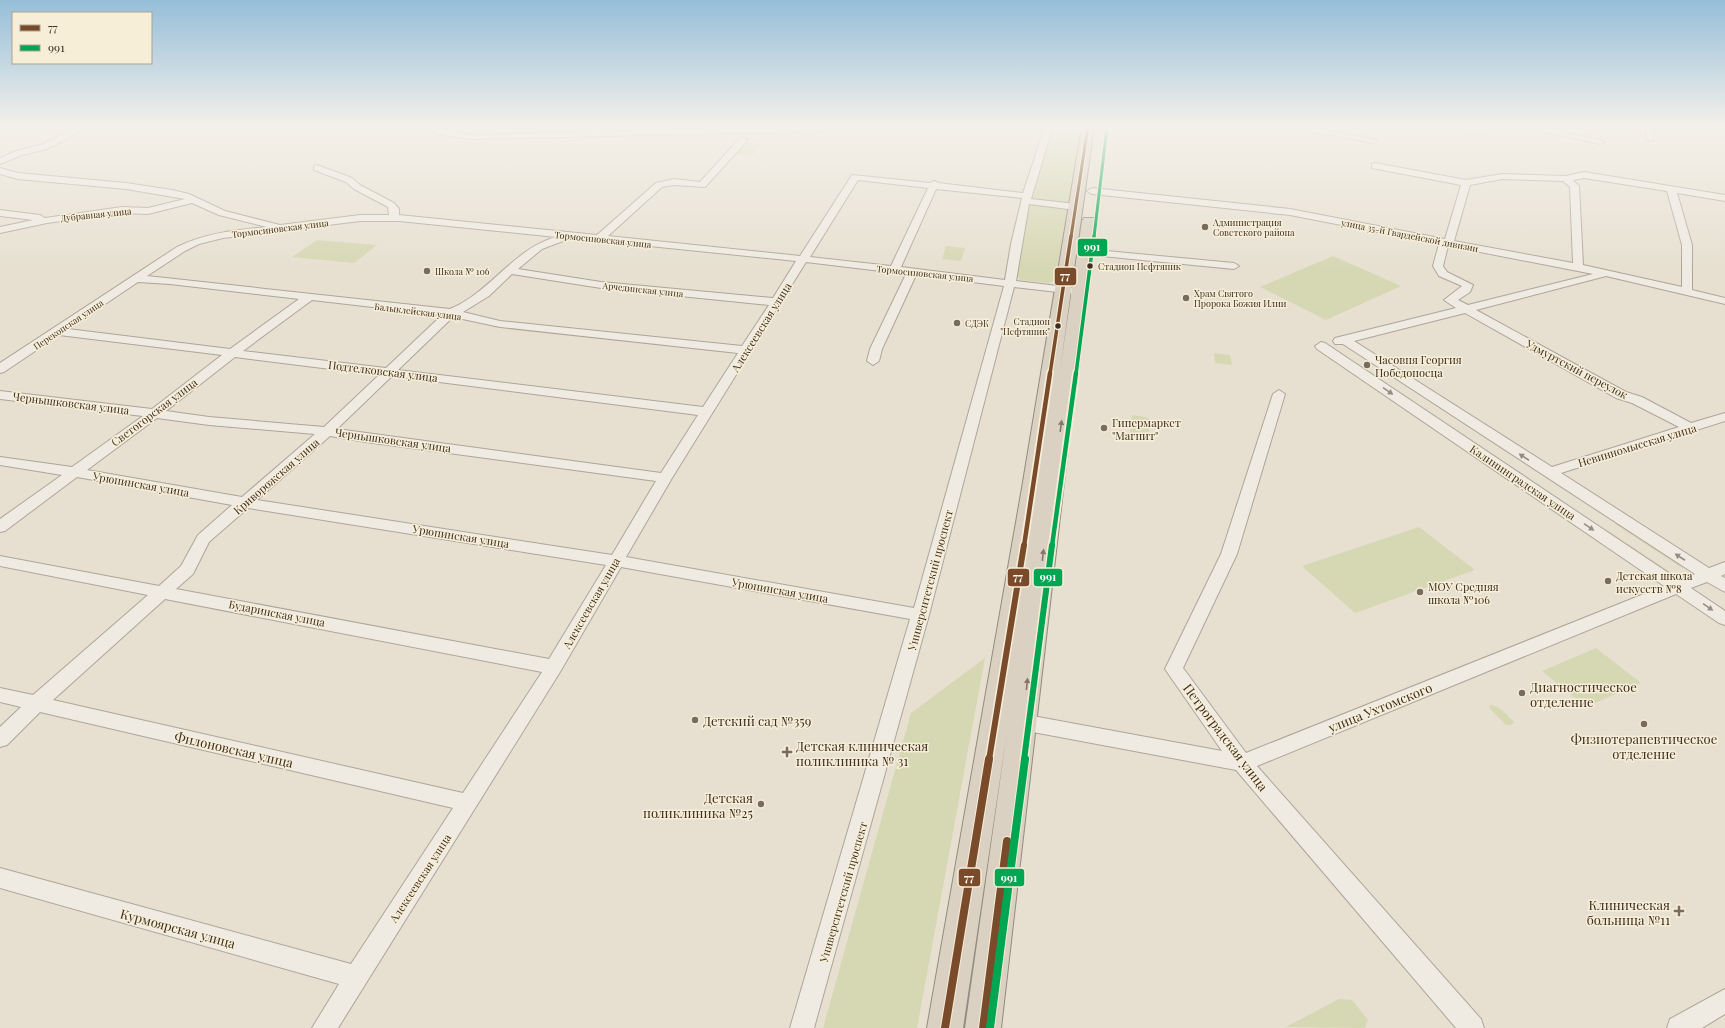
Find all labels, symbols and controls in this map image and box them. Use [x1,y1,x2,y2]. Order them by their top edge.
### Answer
legend [12,12,152,64]
text: 77 [48,19,58,35]
text: 991 [48,39,65,55]
street label: Дубравная улица [60,204,132,224]
street label: Тормосиновская улица [231,216,330,240]
place label: Администрация Советского района [1212,216,1295,238]
street label: улица 35-й Гвардейской дивизии [1339,216,1480,254]
marker: Администрация Советского района [1200,222,1210,232]
street label: Тормосиновская улица [554,228,653,250]
line badge: 991 [1077,238,1108,257]
text: 991 [1084,239,1100,254]
place label: Стадион Нефтяник [1098,260,1181,272]
marker: Стадион Нефтяник [1085,261,1095,271]
street label: Тормосиновская улица [876,262,975,284]
place label: Школа № 106 [435,265,490,277]
marker: Школа № 106 [422,266,432,276]
line badge: 77 [1054,267,1077,286]
text: 77 [1060,268,1070,283]
street label: Арчединская улица [601,279,684,299]
street label: Алексеевская улица [727,279,795,375]
place label: Храм Святого Пророка Божия Илии [1194,287,1287,309]
marker: Храм Святого Пророка Божия Илии [1181,293,1191,303]
street label: Перекопская улица [31,296,106,352]
street label: Балыклейская улица [374,300,463,322]
place label: Стадион "Нефтяник" [1000,315,1050,337]
place label: СДЭК [965,317,989,329]
marker: СДЭК [952,318,962,328]
marker: Стадион "Нефтяник" [1053,321,1063,331]
street label: Удмуртский переулок [1523,335,1631,402]
place label: Часовня Георгия Победоносца [1375,352,1462,380]
street label: Подтелковская улица [327,357,439,385]
marker: Часовня Георгия Победоносца [1362,360,1372,370]
street label: Светогорская улица [108,374,201,449]
street label: Чернышковская улица [12,388,131,418]
one-way arrow [1382,388,1394,395]
place label: Гипермаркет "Магнит" [1112,415,1181,443]
one-way arrow [1058,420,1064,432]
street label: Невинномысская улица [1576,420,1699,470]
marker: Гипермаркет "Магнит" [1099,423,1109,433]
street label: Чернышковская улица [334,424,453,456]
street label: Криворожская улица [230,434,323,518]
street label: Калининградская улица [1467,441,1579,523]
one-way arrow [1519,453,1529,461]
street label: Урюпинская улица [91,468,191,500]
street label: Университетский проспект [904,508,956,653]
street label: Урюпинская улица [411,521,511,551]
one-way arrow [1583,523,1594,530]
one-way arrow [1040,549,1046,561]
street label: Алексеевская улица [558,554,623,652]
one-way arrow [1675,554,1686,561]
line badge: 77 [1007,568,1030,587]
line badge: 991 [1033,568,1063,587]
place label: Детская школа искусств №8 [1616,568,1693,596]
text: 77 [1013,569,1023,584]
text: 991 [1040,569,1056,584]
street label: Урюпинская улица [730,574,830,606]
marker: Детская школа искусств №8 [1603,576,1613,586]
place label: МОУ Средняя школа №106 [1428,579,1499,607]
marker: МОУ Средняя школа №106 [1415,587,1425,597]
street label: Бударинская улица [227,596,327,630]
one-way arrow [1703,603,1713,611]
one-way arrow [1024,678,1030,690]
street label: улица Ухтомского [1325,678,1434,736]
place label: Диагностическое отделение [1530,678,1637,710]
street label: Петроградская улица [1180,680,1272,795]
marker: Диагностическое отделение [1517,688,1527,698]
place label: Детский сад №359 [703,712,811,729]
marker: Детский сад №359 [690,715,700,725]
marker: Физиотерапевтическое отделение [1639,719,1649,729]
street label: Филоновская улица [173,727,296,771]
place label: Физиотерапевтическое отделение [1571,730,1718,762]
place label: Детская клиническая поликлиника № 31 [796,737,928,769]
marker: Детская клиническая поликлиника № 31 [781,746,793,758]
place label: Детская поликлиника №25 [643,789,753,821]
marker: Детская поликлиника №25 [756,799,766,809]
street label: Университетский проспект [815,820,870,965]
street label: Алексеевская улица [385,830,455,926]
line badge: 77 [958,868,981,887]
line badge: 991 [994,868,1025,887]
text: 77 [964,870,974,885]
text: 991 [1001,870,1017,885]
place label: Клиническая больница №11 [1586,896,1670,928]
street label: Курмоярская улица [119,904,238,952]
marker: Клиническая больница №11 [1673,905,1685,917]

